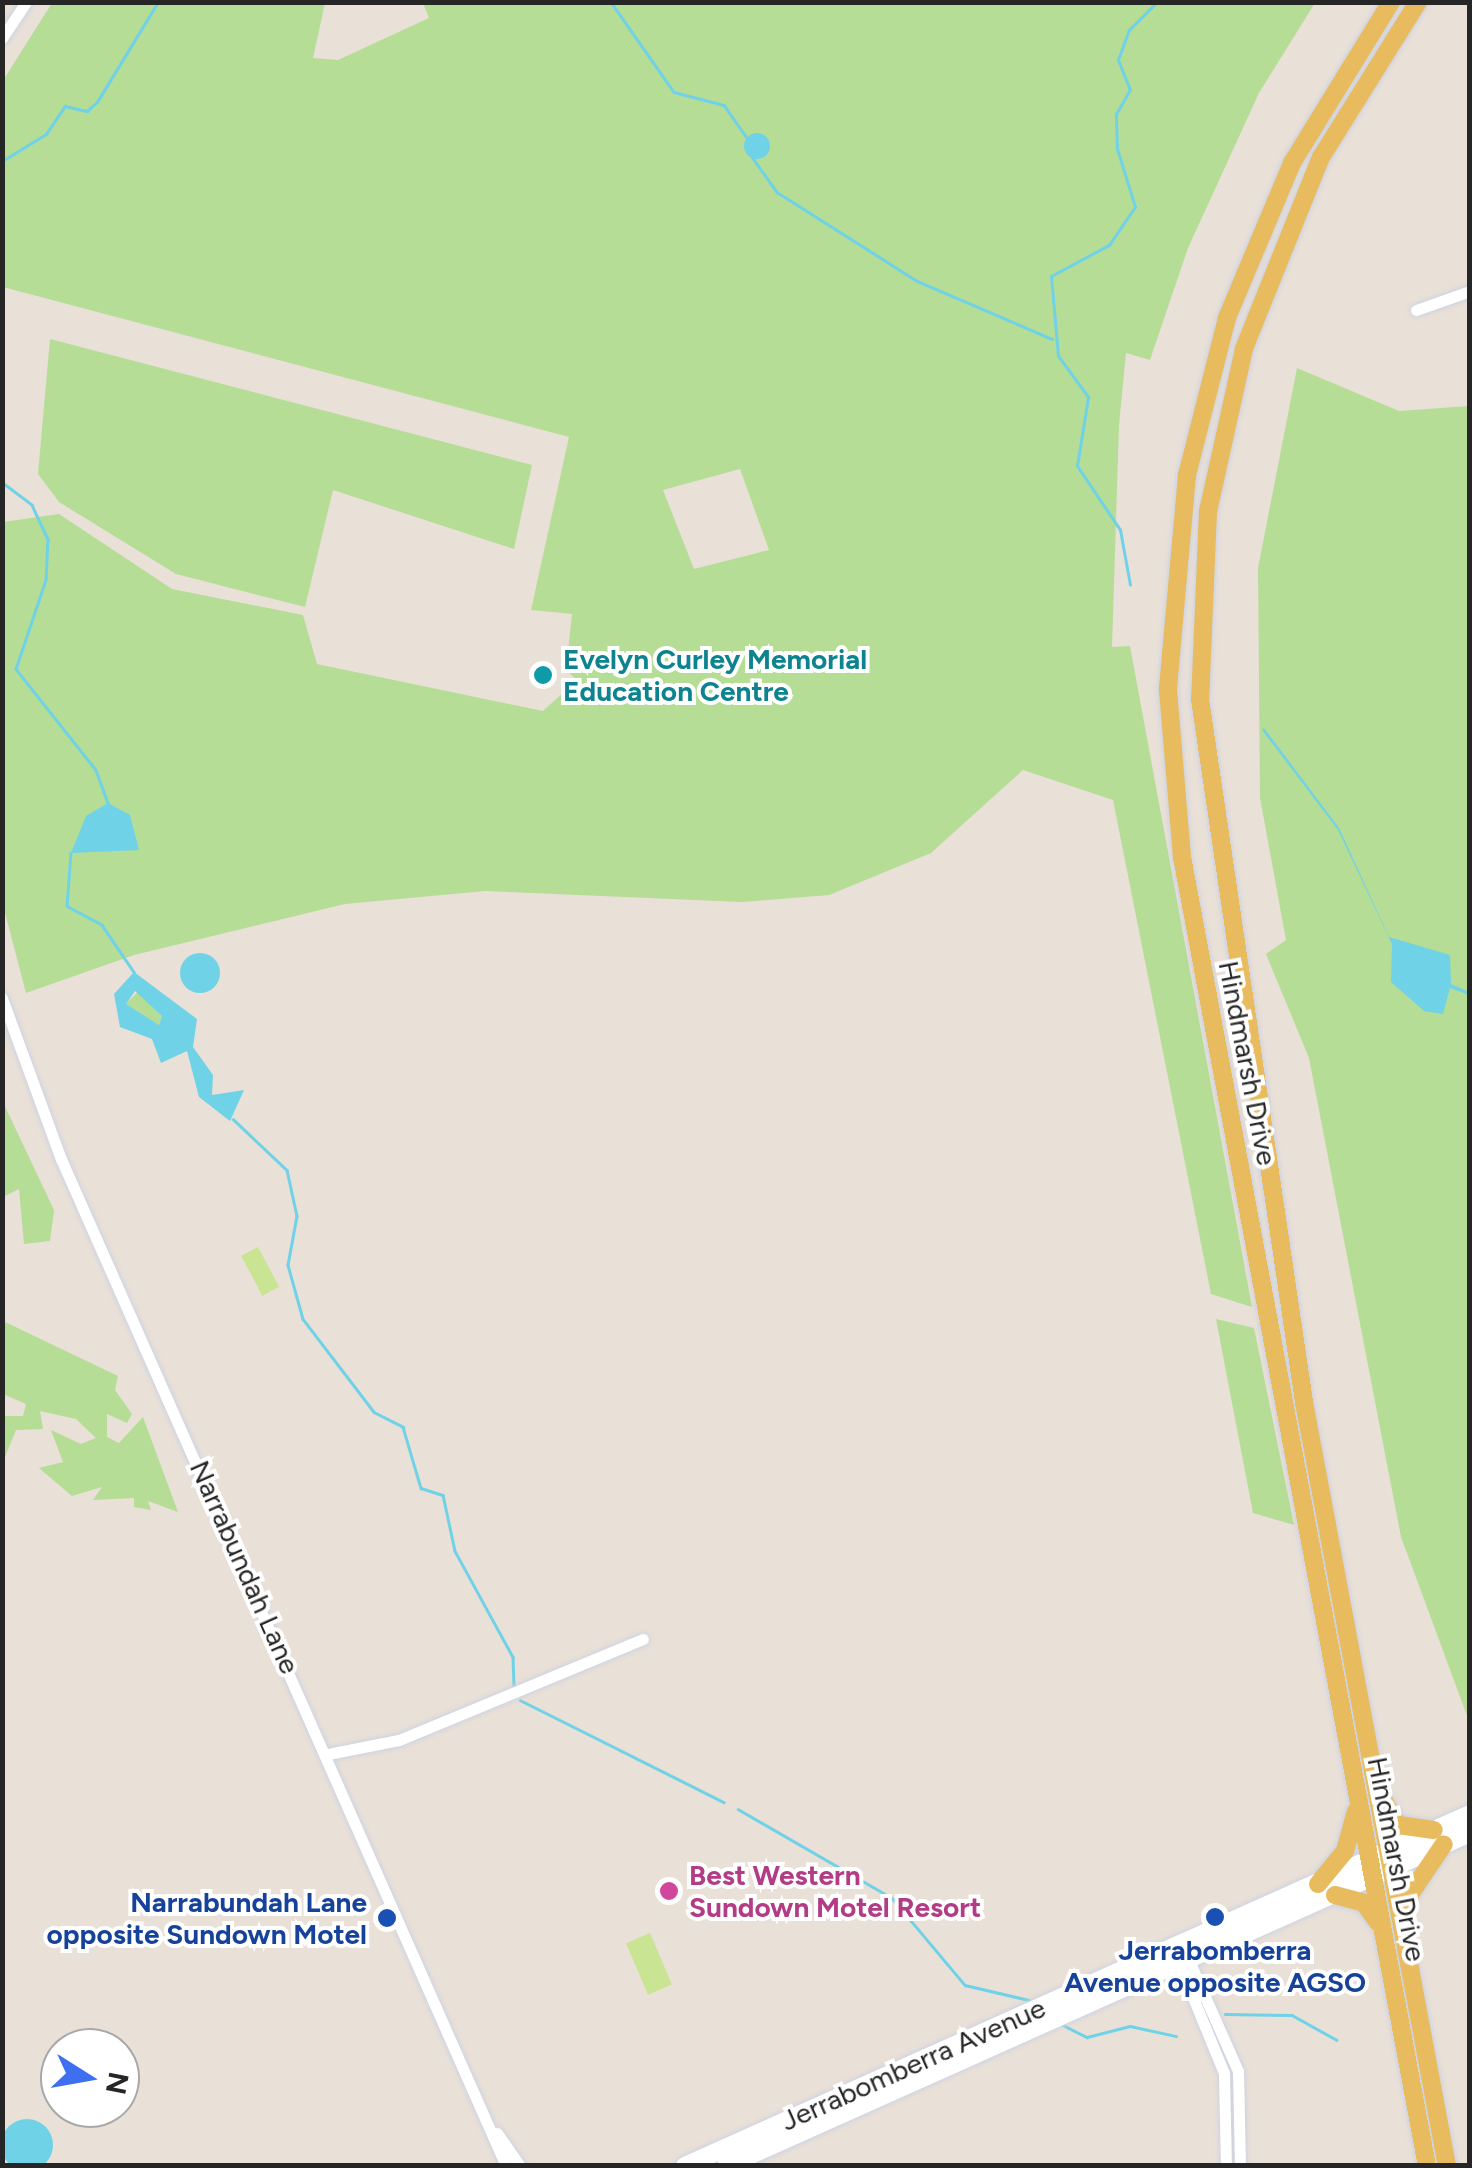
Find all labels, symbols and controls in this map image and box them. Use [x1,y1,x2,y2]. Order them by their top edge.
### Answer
place label: Evelyn Curley Memorial Education Centre [563,642,867,708]
marker: Evelyn Curley Memorial Education Centre [532,664,554,686]
street label: Hindmarsh Drive [1212,958,1284,1168]
street label: Narrabundah Lane [183,1455,307,1679]
street label: Hindmarsh Drive [1361,1754,1433,1964]
place label: Best Western Sundown Motel Resort [689,1858,981,1924]
marker: Best Western Sundown Motel Resort [658,1880,680,1902]
place label: Narrabundah Lane opposite Sundown Motel [47,1885,367,1951]
marker: Jerrabomberra Avenue opposite AGSO [1204,1906,1226,1928]
marker: Narrabundah Lane opposite Sundown Motel [376,1907,398,1929]
place label: Jerrabomberra Avenue opposite AGSO [1064,1933,1366,1999]
street label: Jerrabomberra Avenue [776,1991,1050,2137]
north arrow [40,2028,140,2128]
text: N [99,2069,136,2097]

